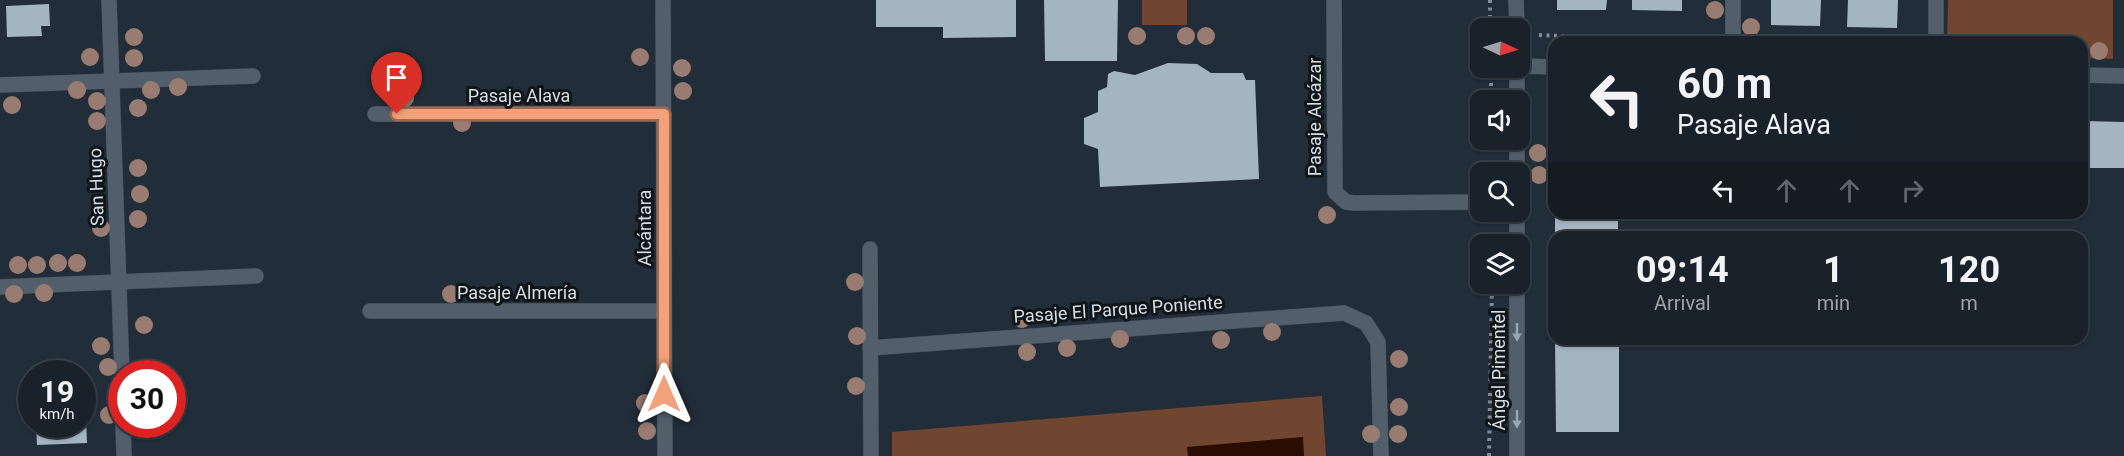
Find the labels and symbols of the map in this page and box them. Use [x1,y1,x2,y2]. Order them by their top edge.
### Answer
north arrow [1470,18,1530,78]
pin [371,52,422,114]
street label: Pasaje Alcázar [1304,58,1325,176]
street label: Pasaje Alava [468,85,570,106]
street label: San Hugo [84,148,108,226]
street label: Alcántara [634,190,655,266]
street label: Pasaje Almería [457,282,577,303]
street label: Pasaje El Parque Poniente [1013,291,1223,327]
street label: Ángel Pimentel [1488,310,1509,431]
one-way arrow [1512,323,1522,342]
speed limit sign: 30 [108,360,186,438]
position arrow [632,362,696,426]
one-way arrow [1512,409,1522,428]

